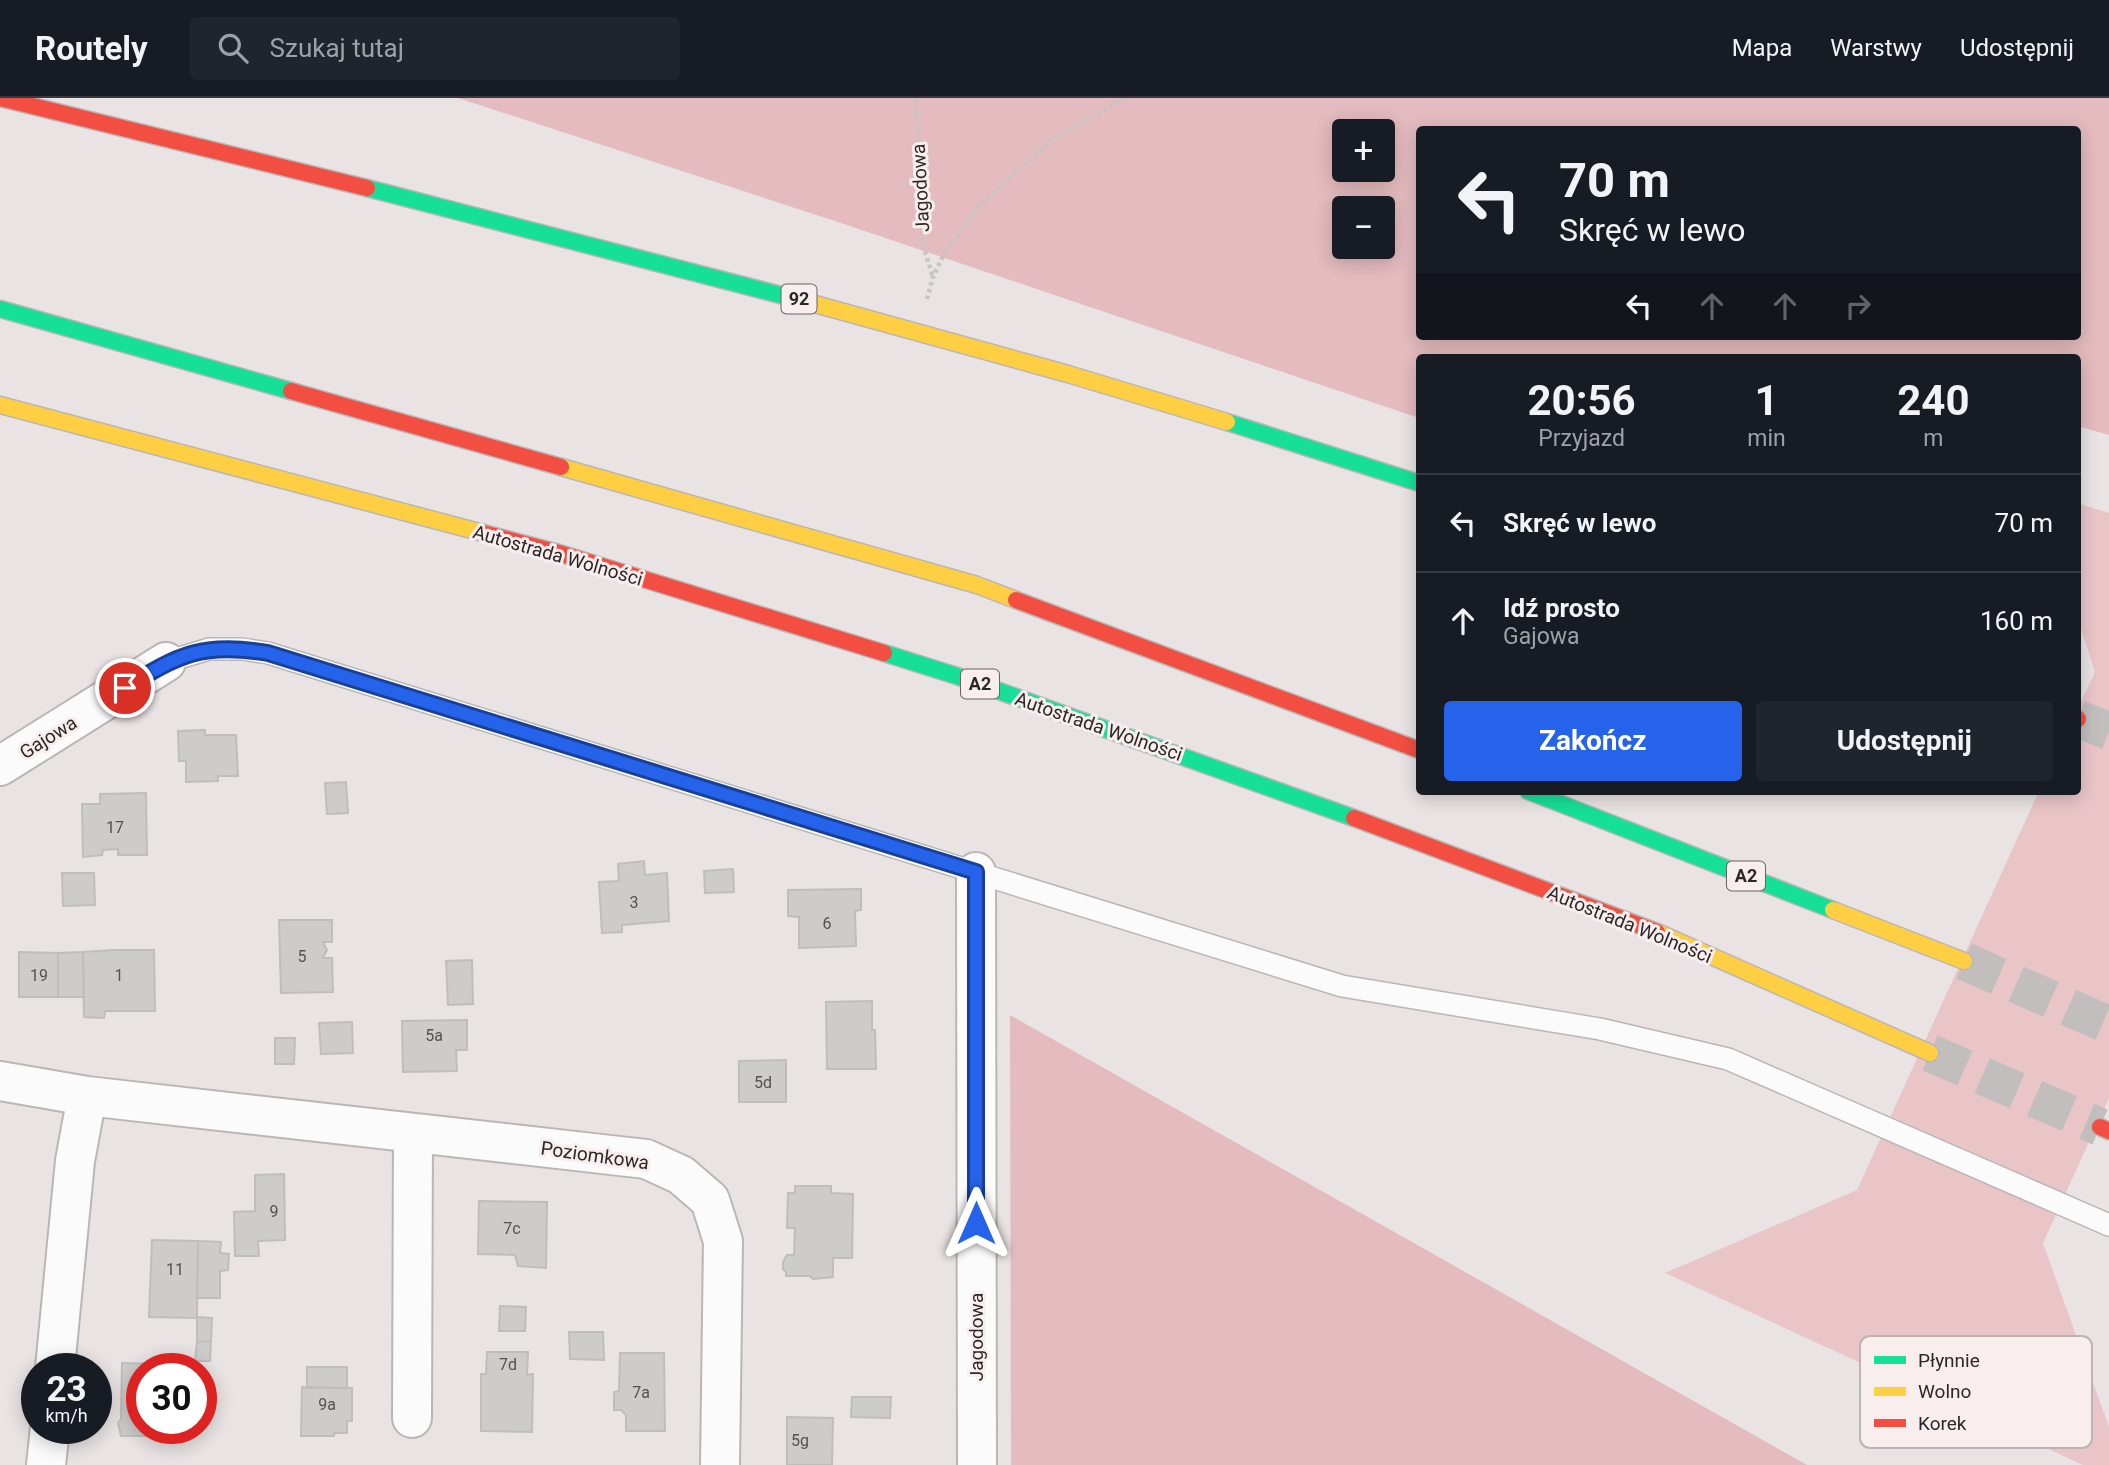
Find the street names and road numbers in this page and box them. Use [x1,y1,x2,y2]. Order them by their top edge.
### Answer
street label: Jagodowa [907,143,934,233]
road number: 92 [782,284,816,314]
street label: Autostrada Wolności [470,520,645,591]
road number: A2 [961,670,999,698]
street label: Autostrada Wolności [1012,687,1186,766]
street label: Gajowa [15,711,81,764]
road number: A2 [1727,862,1765,890]
street label: Autostrada Wolności [1544,881,1716,968]
street label: Poziomkowa [539,1137,651,1174]
street label: Jagodowa [965,1293,988,1381]

